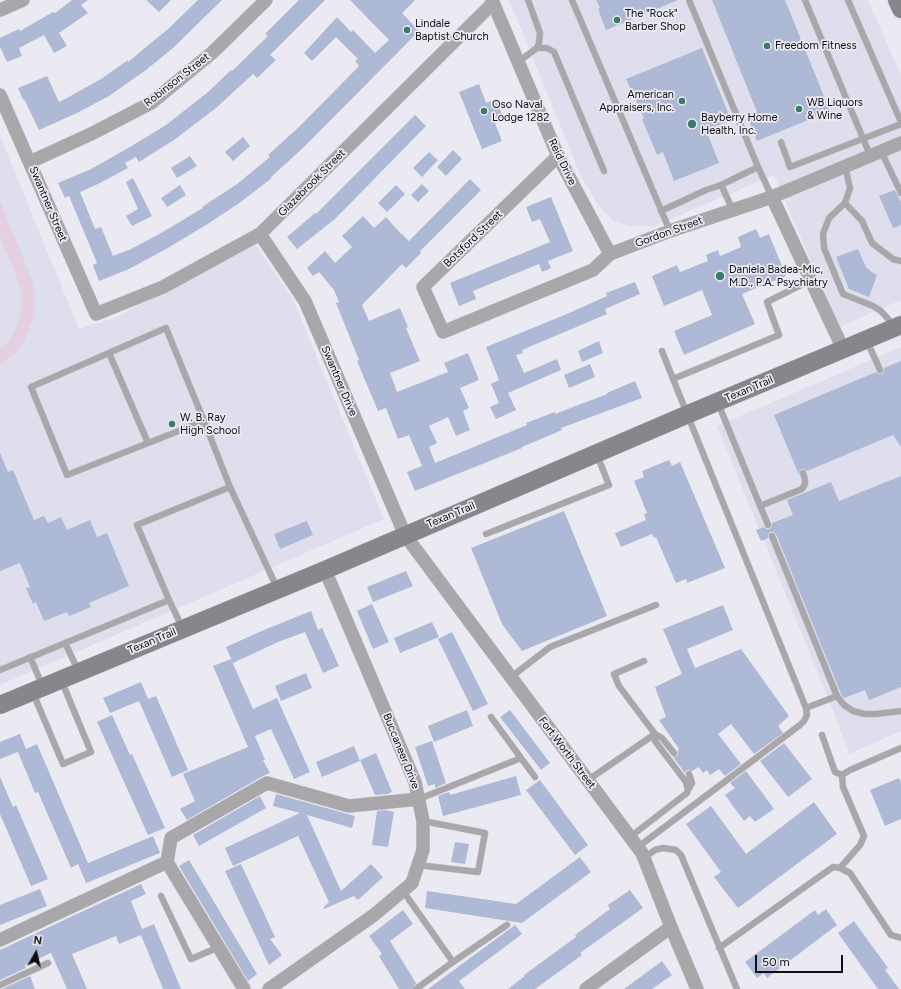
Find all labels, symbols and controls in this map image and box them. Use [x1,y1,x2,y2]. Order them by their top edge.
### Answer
place label: The "Rock" Barber Shop [625,7,686,33]
marker: The "Rock" Barber Shop [612,15,622,25]
place label: Lindale Baptist Church [415,17,489,43]
marker: Lindale Baptist Church [402,25,412,35]
place label: Freedom Fitness [775,39,857,53]
marker: Freedom Fitness [762,41,772,51]
street label: Robinson Street [142,50,212,110]
place label: American Appraisers, Inc. [599,88,674,114]
marker: American Appraisers, Inc. [677,96,687,106]
place label: WB Liquors & Wine [807,96,863,122]
place label: Oso Naval Lodge 1282 [492,98,549,124]
marker: WB Liquors & Wine [794,104,804,114]
marker: Oso Naval Lodge 1282 [479,106,489,116]
place label: Bayberry Home Health, Inc. [701,111,777,137]
marker: Bayberry Home Health, Inc. [686,118,698,130]
street label: Reid Drive [545,137,579,187]
street label: Glazebrook Street [276,147,348,219]
street label: Swantner Street [26,164,70,244]
street label: Botsford Street [441,208,505,270]
street label: Gordon Street [633,214,705,250]
place label: Daniela Badea-Mic, M.D., P.A. Psychiatry [729,263,828,289]
marker: Daniela Badea-Mic, M.D., P.A. Psychiatry [714,270,726,282]
street label: Swantner Drive [318,344,360,418]
street label: Texan Trail [723,373,775,405]
place label: W. B. Ray High School [180,411,240,437]
marker: W. B. Ray High School [167,419,177,429]
street label: Texan Trail [425,499,477,531]
street label: Texan Trail [126,625,178,657]
street label: Buccaneer Drive [380,711,422,791]
street label: Fort Worth Street [536,714,598,792]
north arrow [16,933,56,973]
text: N [33,934,43,948]
scale bar [757,947,845,973]
text: 50 m [762,955,790,969]

